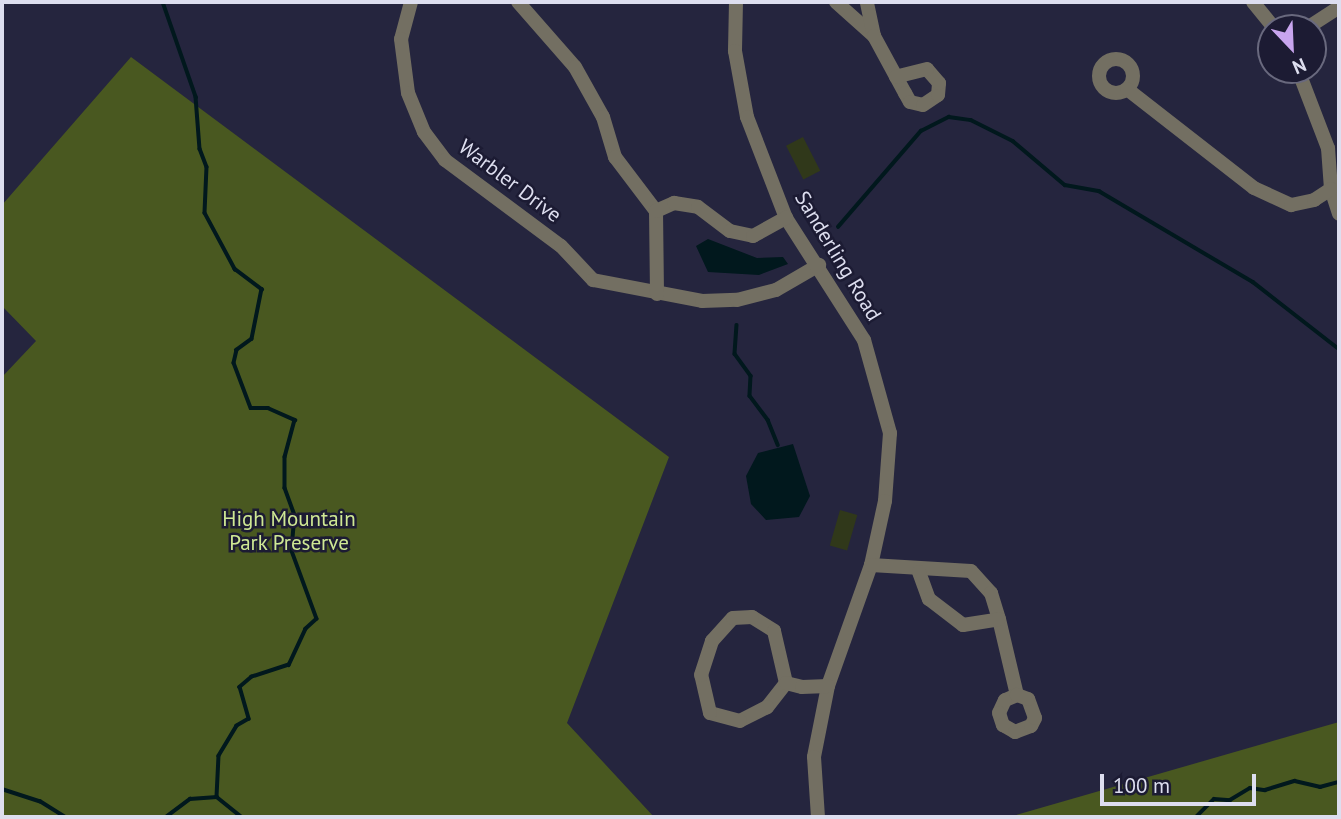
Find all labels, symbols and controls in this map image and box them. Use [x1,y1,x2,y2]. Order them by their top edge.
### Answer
north arrow [1257,14,1327,84]
text: N [1289,53,1310,80]
street label: Warbler Drive [454,134,566,228]
street label: Sanderling Road [789,187,887,325]
park label: High Mountain Park Preserve [222,506,356,556]
scale bar [1103,760,1259,804]
text: 100 m [1113,772,1170,799]

